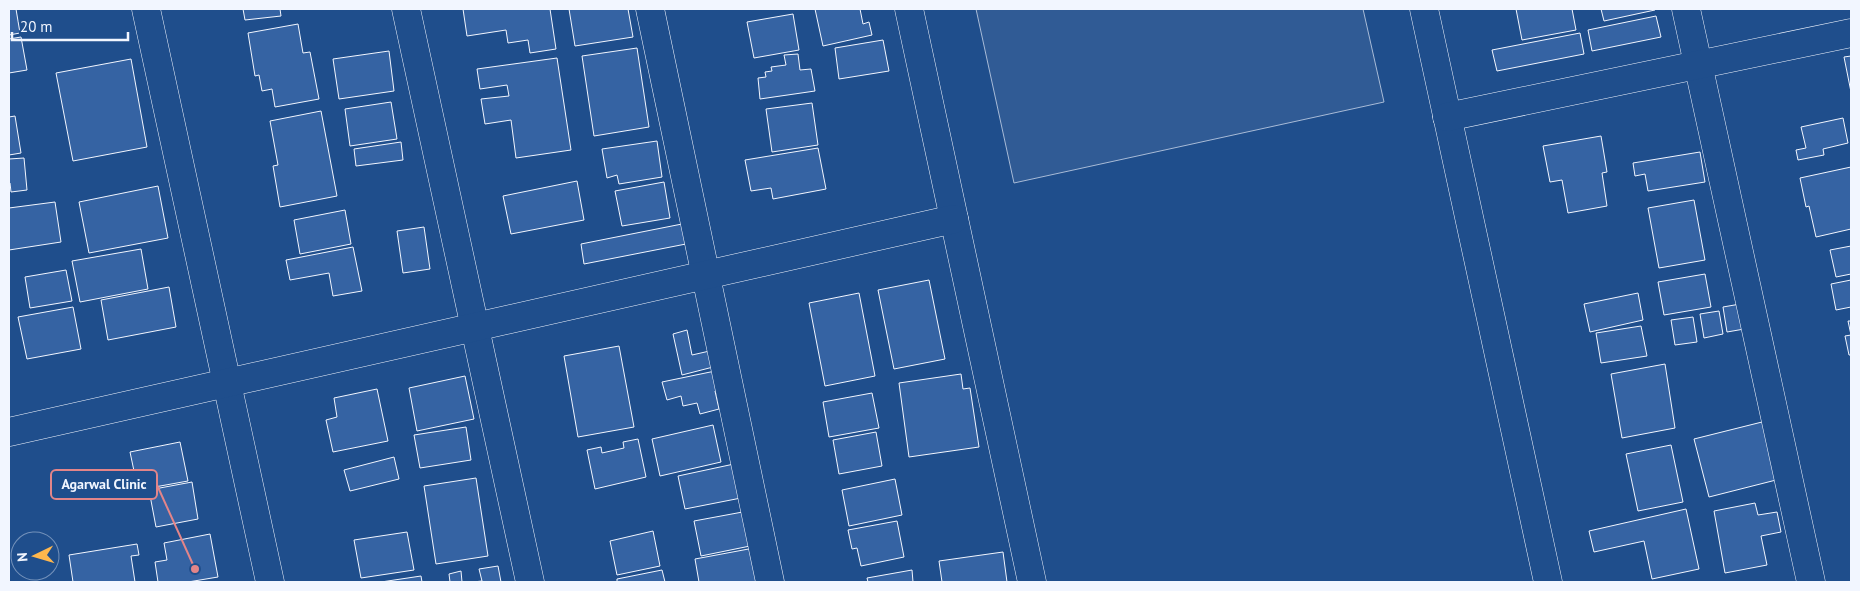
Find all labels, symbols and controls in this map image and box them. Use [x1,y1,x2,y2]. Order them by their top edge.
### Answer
scale bar [12,10,129,42]
text: 20 m [20,17,53,36]
callout: Agarwal Clinic [51,470,157,499]
text: Agarwal Clinic [61,475,147,493]
north arrow [10,531,60,581]
text: N [13,552,31,563]

